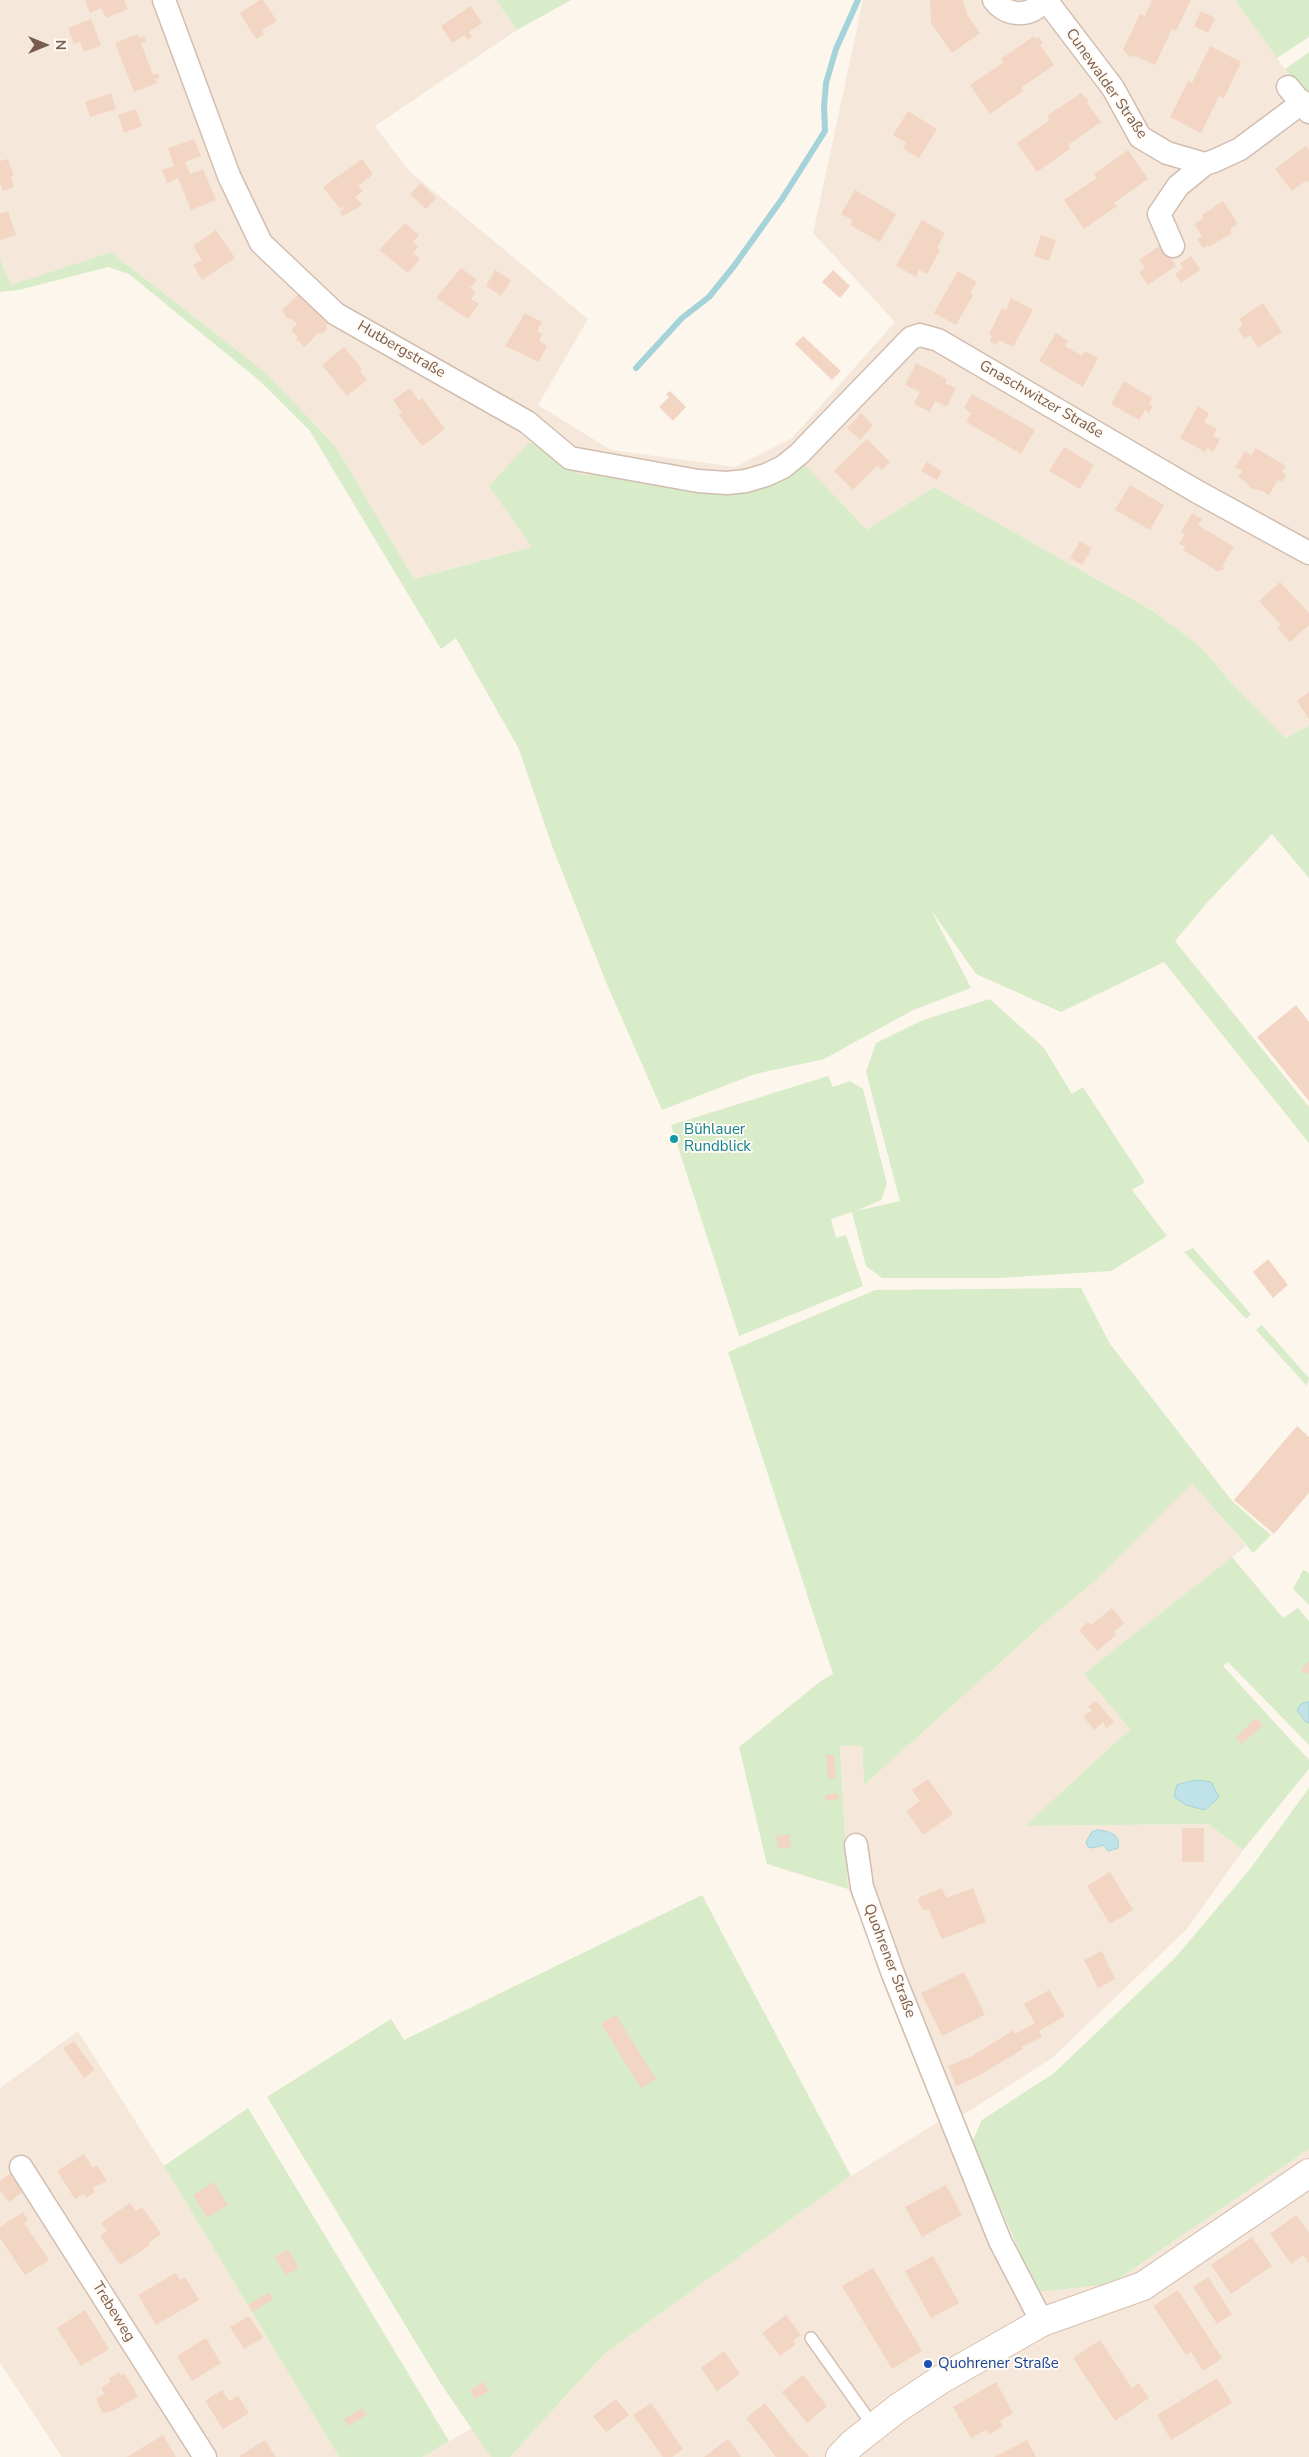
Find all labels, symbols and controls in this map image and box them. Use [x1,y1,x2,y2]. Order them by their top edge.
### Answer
north arrow [20,20,70,70]
street label: Cunewalder Straße [1061,25,1151,143]
text: N [51,40,70,50]
street label: Hutbergstraße [354,318,448,382]
street label: Gnaschwitzer Straße [976,357,1106,443]
place label: Bühlauer Rundblick [684,1121,751,1156]
marker: Bühlauer Rundblick [668,1133,680,1145]
street label: Quohrener Straße [859,1901,919,2021]
street label: Trebeweg [88,2279,138,2345]
place label: Quohrener Straße [938,2355,1059,2373]
marker: Quohrener Straße [922,2358,934,2370]

